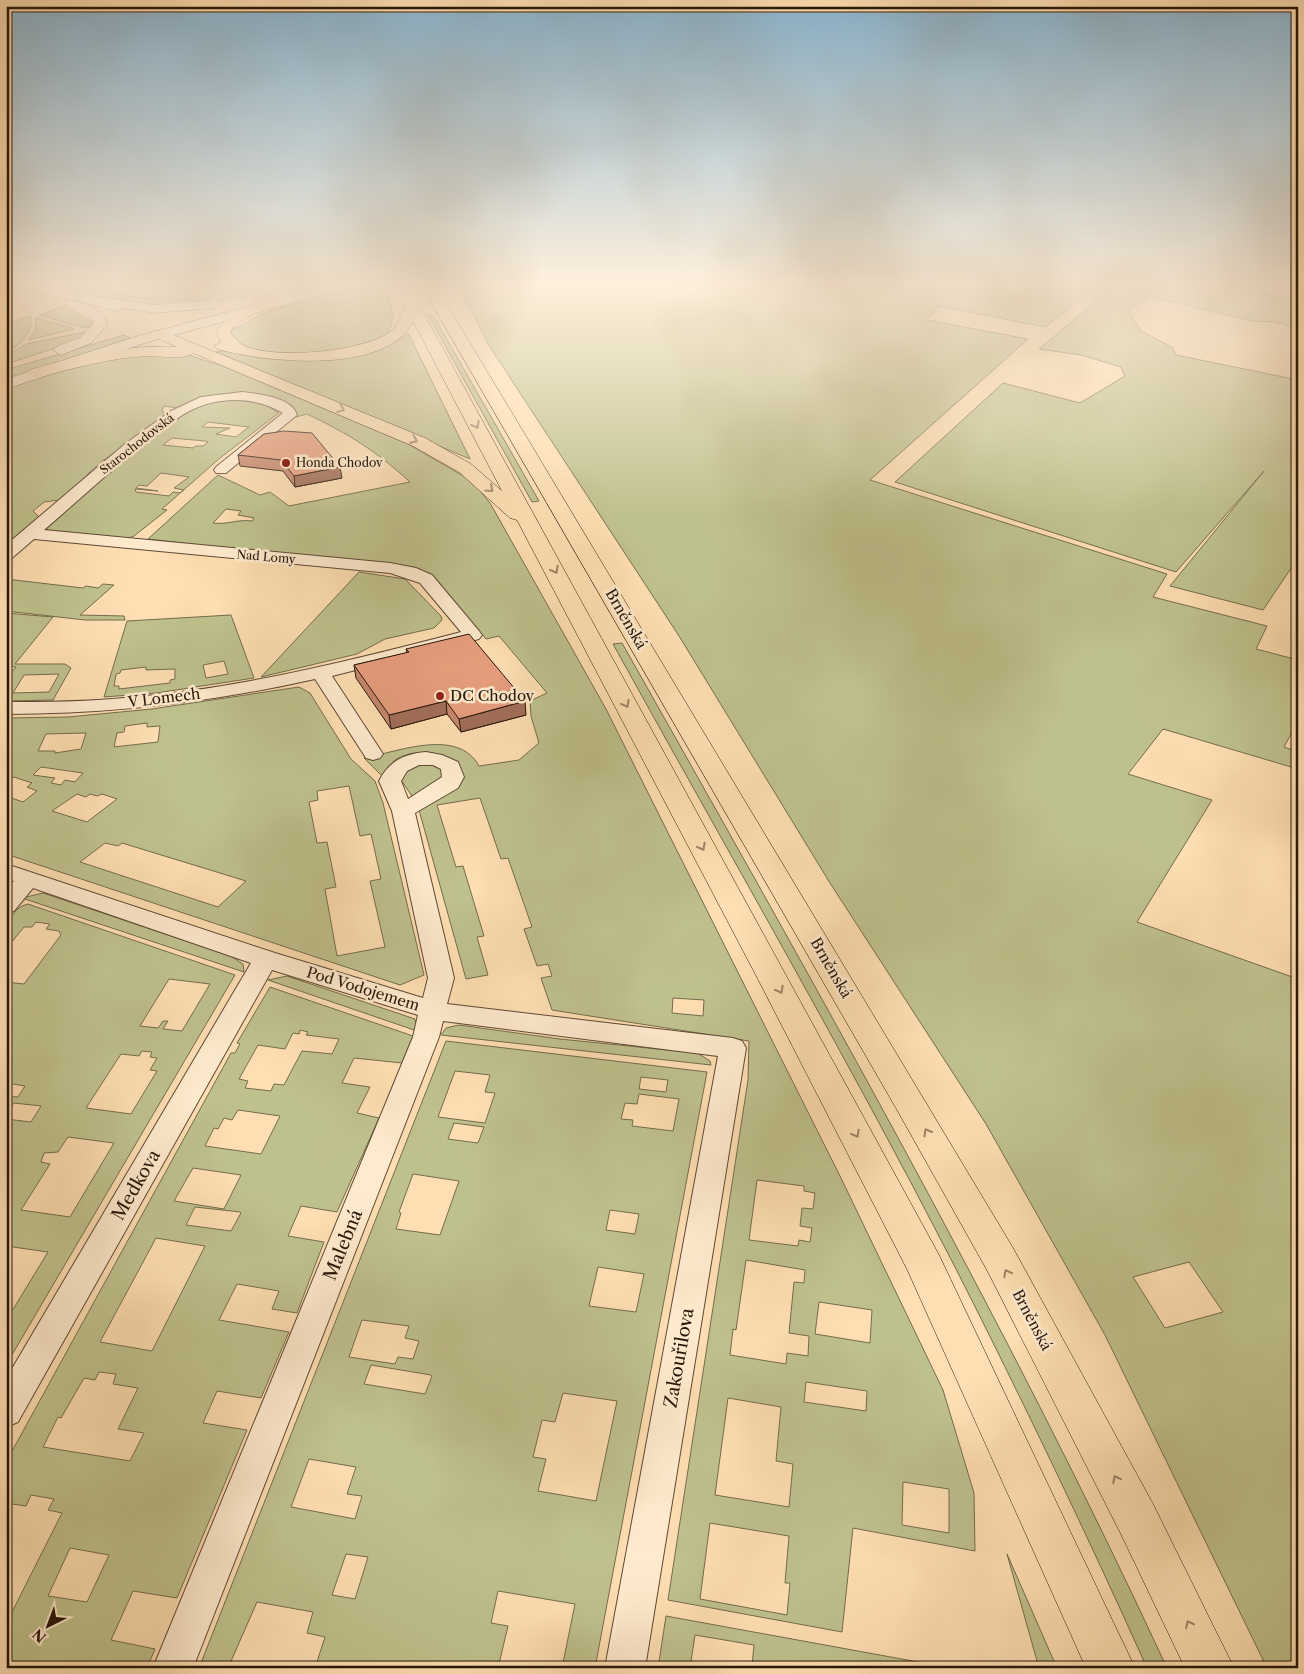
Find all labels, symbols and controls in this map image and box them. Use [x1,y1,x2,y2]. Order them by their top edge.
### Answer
one-way arrow [336,403,345,414]
street label: Starochodovská [97,410,177,477]
one-way arrow [470,419,480,428]
one-way arrow [409,434,418,444]
place label: Honda Chodov [296,455,383,470]
marker: Honda Chodov [280,457,292,469]
one-way arrow [485,483,494,492]
street label: Nad Lomy [236,546,296,567]
one-way arrow [549,565,559,574]
street label: Brněnská [602,585,651,652]
street label: V Lomech [126,684,202,711]
place label: DC Chodov [450,686,535,705]
marker: DC Chodov [434,690,446,702]
one-way arrow [620,698,630,707]
one-way arrow [696,842,706,851]
street label: Brněnská [807,934,856,1001]
street label: Pod Vodojemem [304,962,422,1015]
one-way arrow [774,985,784,994]
one-way arrow [850,1128,860,1137]
one-way arrow [923,1128,933,1137]
street label: Medkova [107,1145,165,1224]
street label: Malebná [319,1206,367,1284]
one-way arrow [1004,1269,1014,1278]
street label: Brněnská [1008,1286,1057,1354]
street label: Zakouřilova [659,1306,699,1410]
one-way arrow [1112,1475,1122,1484]
north arrow [22,1602,72,1652]
one-way arrow [1184,1620,1195,1629]
text: N [29,1625,50,1646]

